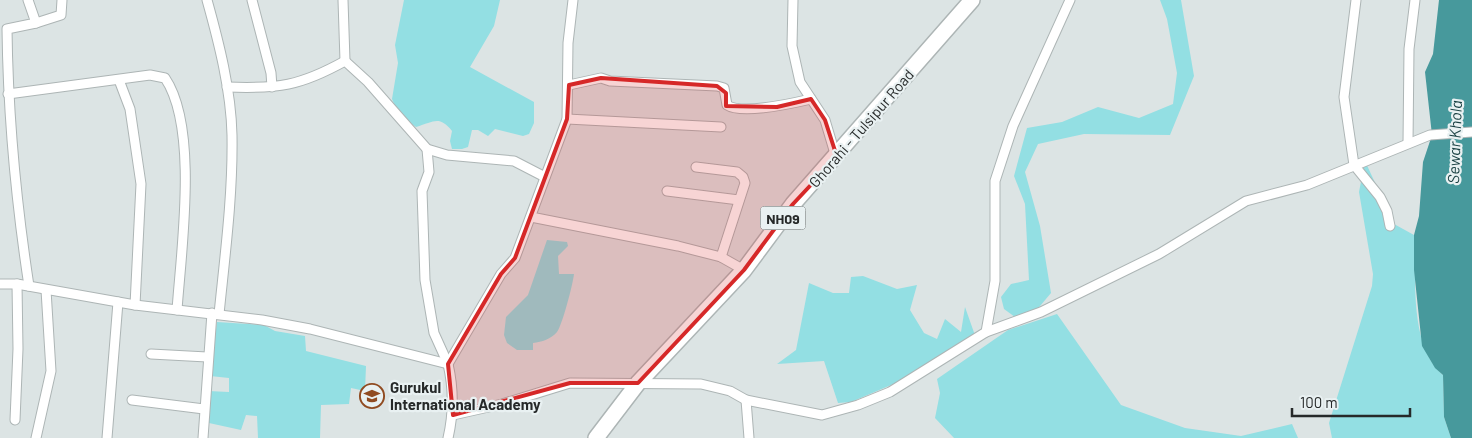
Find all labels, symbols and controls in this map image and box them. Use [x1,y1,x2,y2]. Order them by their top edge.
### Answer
street label: Ghorahi - Tulsipur Road [805,65,917,191]
water label: Sewar Khola [1443,100,1465,184]
road number: NH09 [760,207,806,230]
place label: Gurukul International Academy [390,378,541,413]
school or university icon: Gurukul International Academy [359,383,385,409]
scale bar [1292,386,1410,418]
text: 100 m [1300,393,1338,411]

